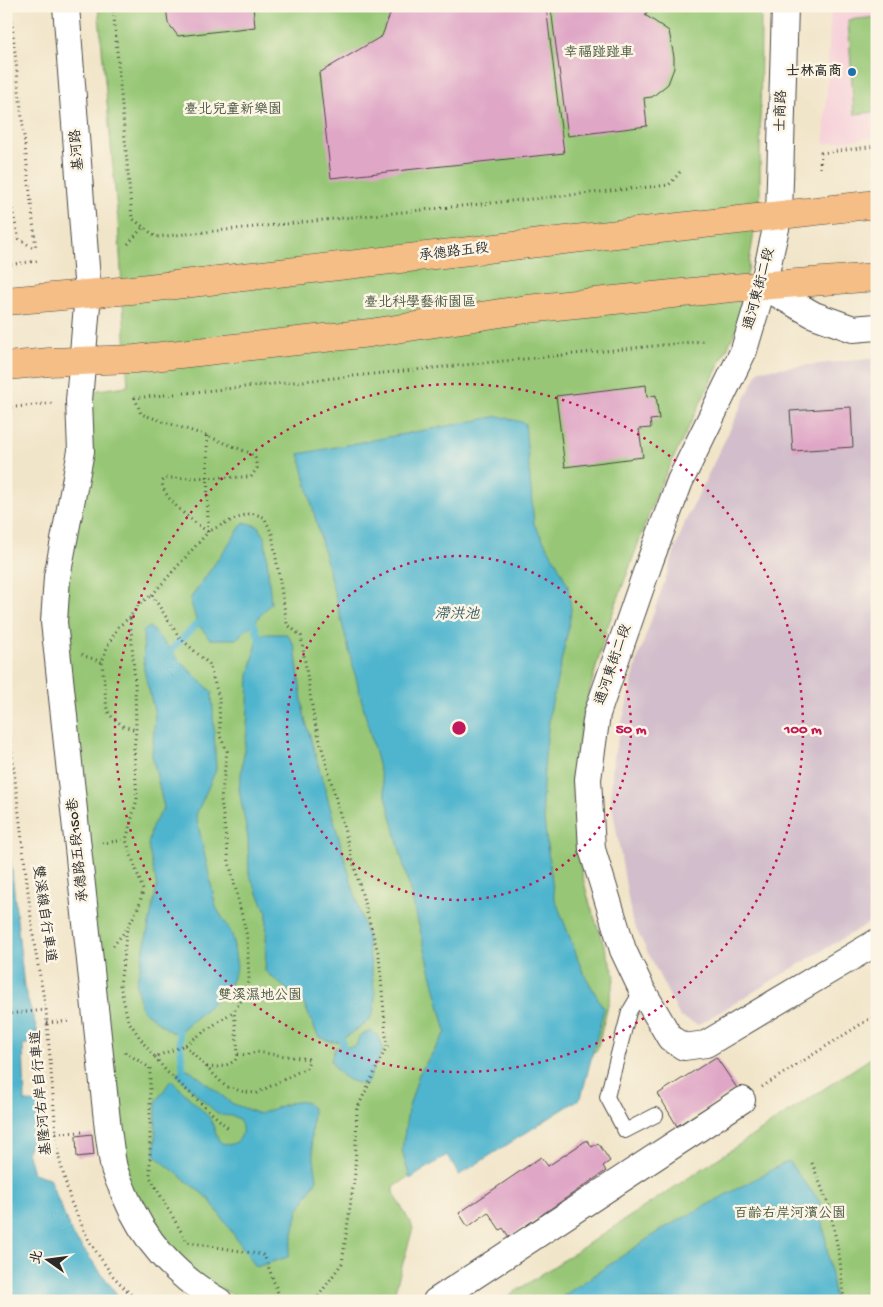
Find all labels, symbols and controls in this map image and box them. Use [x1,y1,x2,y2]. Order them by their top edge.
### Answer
park label: 幸福踫踫車 [564,45,634,62]
place label: 士林高商 [786,63,842,81]
marker: 士林高商 [846,66,858,78]
street label: 士商路 [772,90,791,132]
park label: 臺北兒童新樂園 [184,101,282,119]
street label: 基河路 [67,128,88,172]
street label: 承德路五段 [418,239,490,266]
street label: 通河東街二段 [740,246,779,332]
park label: 臺北科學藝術園區 [364,294,476,312]
water label: 滯洪池 [434,605,480,624]
street label: 通河東街二段 [591,622,636,707]
centre of rings [450,719,468,737]
text: 50 m [616,721,647,739]
text: 100 m [783,721,822,739]
street label: 承德路五段150巷 [64,796,93,903]
street label: 雙溪線自行車道 [28,864,59,964]
park label: 雙溪濕地公園 [218,987,302,1005]
street label: 基隆河右岸自行車道 [28,1029,56,1157]
park label: 百齡右岸河濱公園 [734,1205,846,1223]
north arrow [22,1234,72,1284]
text: 北 [28,1249,48,1266]

